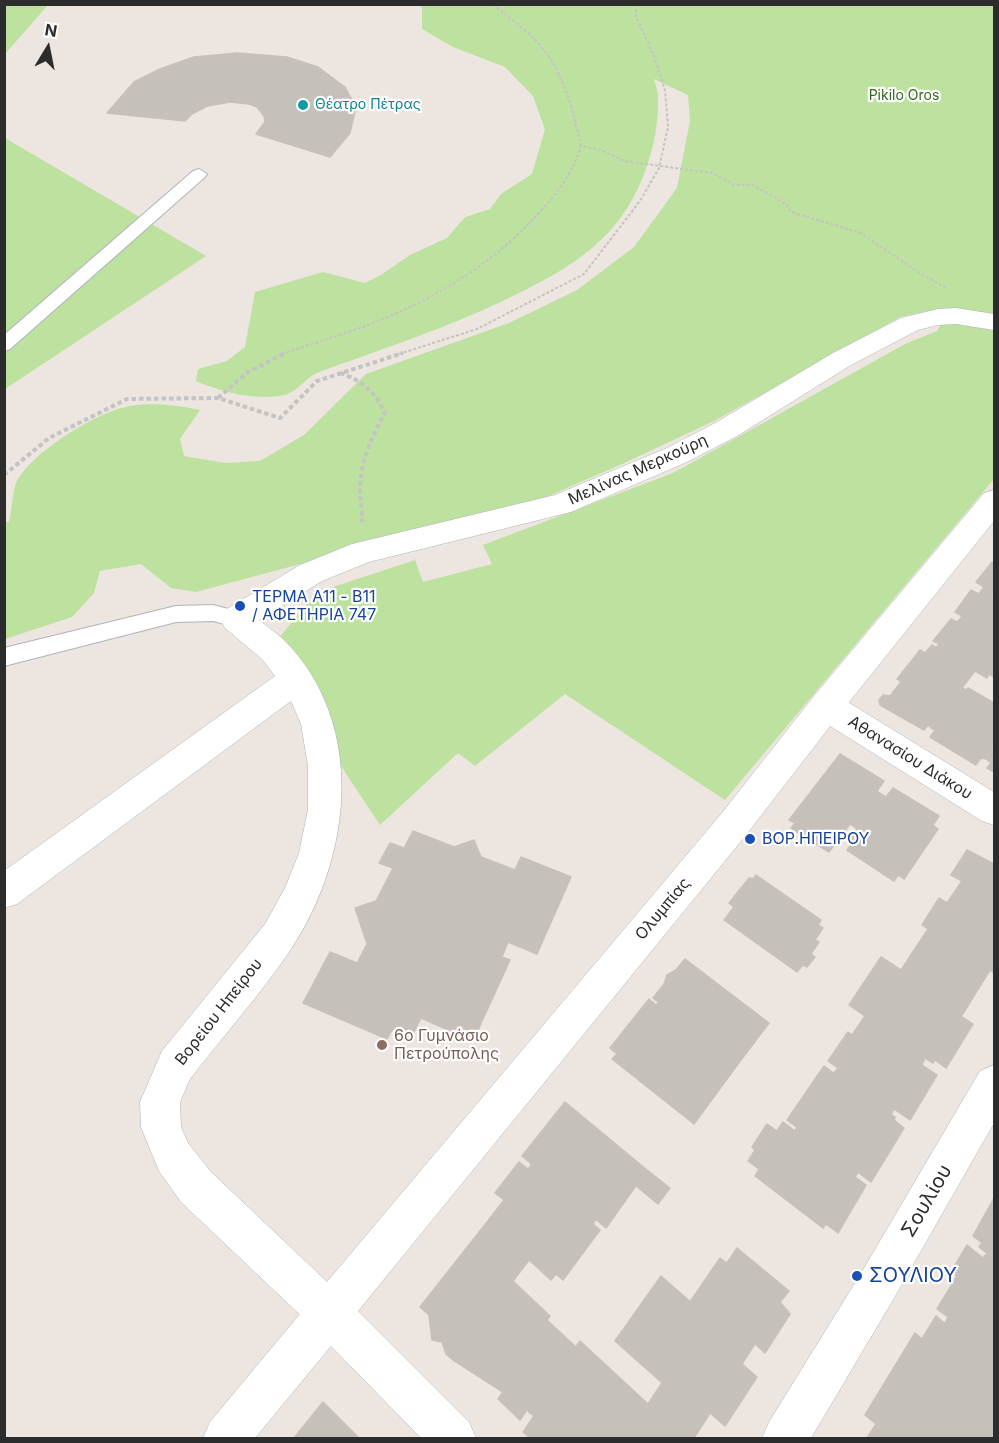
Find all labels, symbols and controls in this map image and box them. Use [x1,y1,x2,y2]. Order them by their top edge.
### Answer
north arrow [18,18,78,78]
text: N [43,19,59,41]
park label: Pikilo Oros [869,88,939,104]
place label: Θέατρο Πέτρας [315,97,421,113]
marker: Θέατρο Πέτρας [296,98,310,112]
street label: Μελίνας Μερκούρη [565,431,711,509]
place label: ΤΕΡΜΑ Α11 - Β11 / ΑΦΕΤΗΡΙΑ 747 [252,587,376,625]
marker: ΤΕΡΜΑ Α11 - Β11 / ΑΦΕΤΗΡΙΑ 747 [233,599,247,613]
street label: Αθανασίου Διάκου [844,712,976,804]
place label: ΒΟΡ.ΗΠΕΙΡΟΥ [762,829,869,849]
marker: ΒΟΡ.ΗΠΕΙΡΟΥ [743,832,757,846]
street label: Ολυμπίας [631,874,695,944]
street label: Βορείου Ηπείρου [171,955,267,1069]
place label: 6ο Γυμνάσιο Πετρούπολης [394,1026,499,1064]
marker: 6ο Γυμνάσιο Πετρούπολης [375,1038,389,1052]
street label: Σουλίου [897,1161,957,1241]
place label: ΣΟΥΛΙΟΥ [869,1264,957,1288]
marker: ΣΟΥΛΙΟΥ [850,1269,864,1283]

